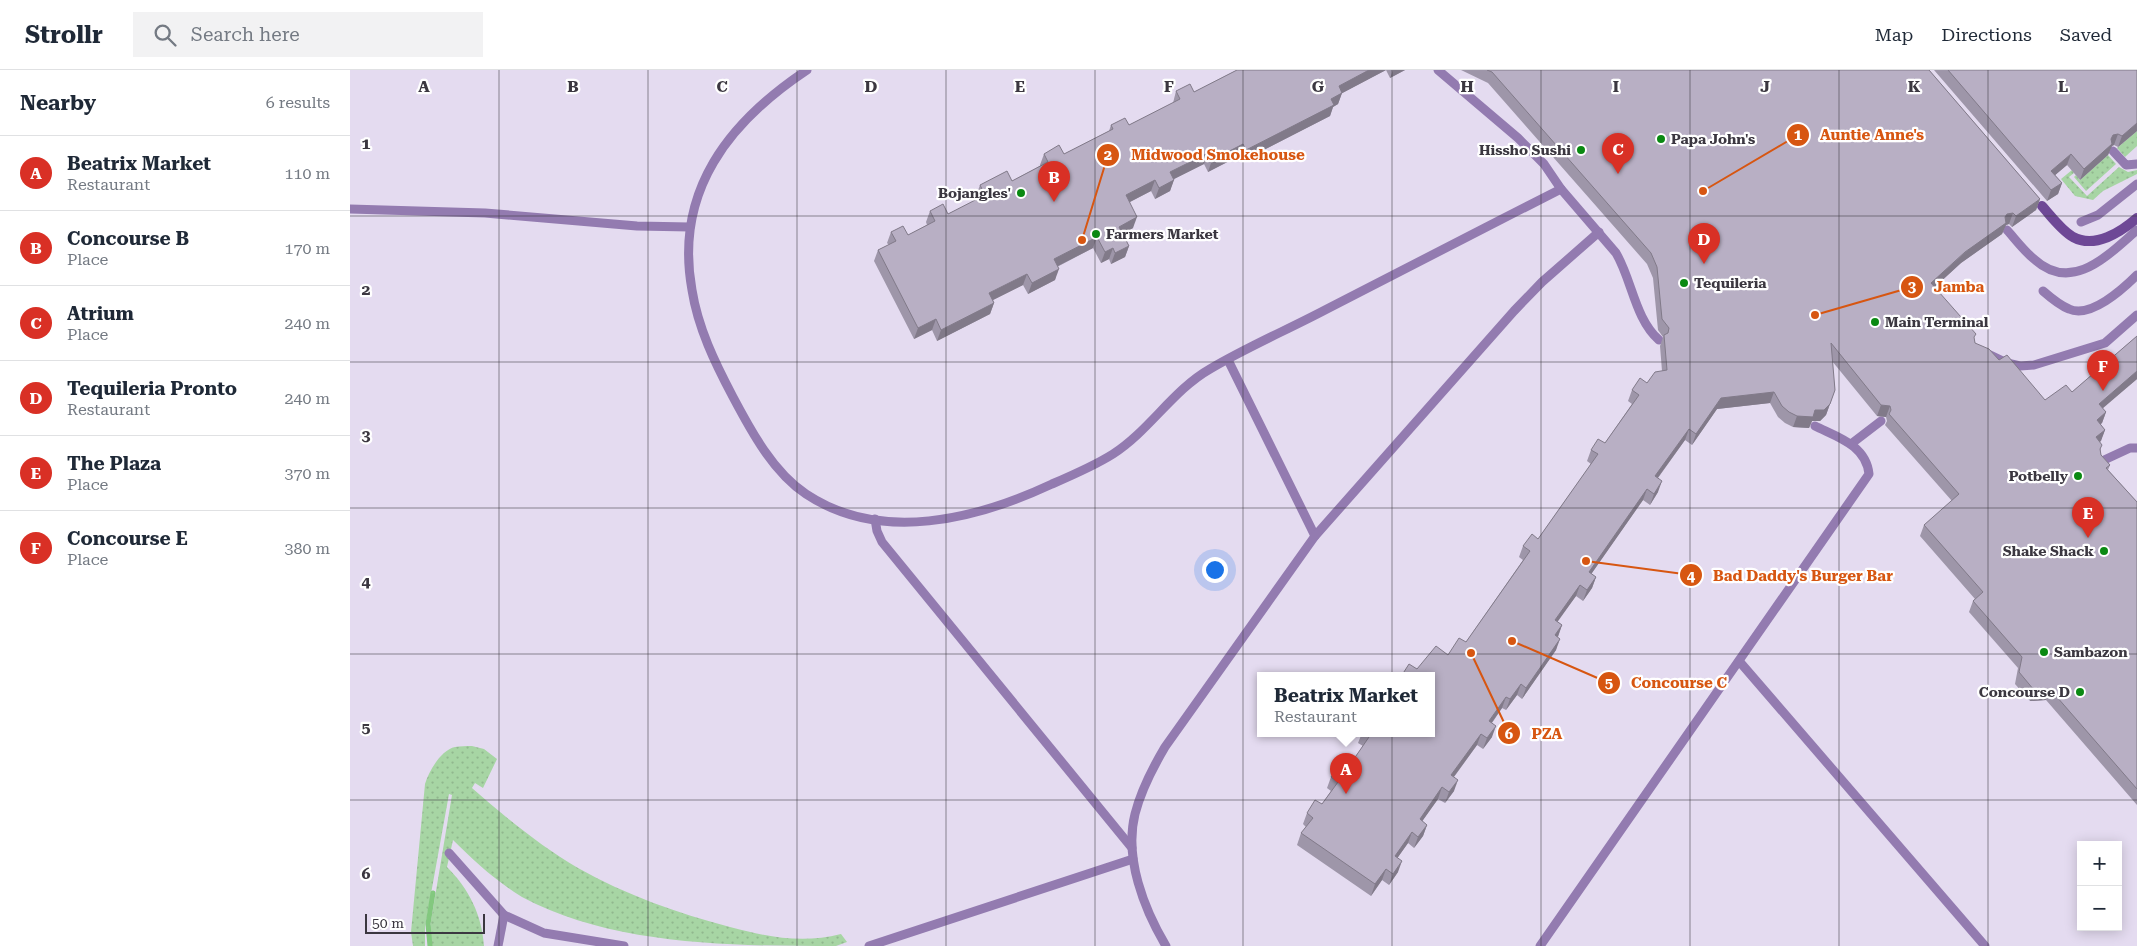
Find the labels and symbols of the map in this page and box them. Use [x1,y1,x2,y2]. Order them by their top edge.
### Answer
text: A [418,77,430,96]
text: B [567,77,579,96]
text: C [716,77,728,96]
text: D [865,77,878,96]
text: E [1015,77,1025,96]
text: F [1164,77,1174,96]
text: G [1312,77,1325,96]
text: H [1460,77,1474,96]
text: I [1613,77,1619,96]
text: J [1760,77,1770,96]
text: K [1908,77,1921,96]
text: L [2058,77,2068,96]
callout: Auntie Anne's [1785,120,1934,150]
text: 1 [1794,126,1803,144]
text: Auntie Anne's [1820,126,1924,144]
place label: Papa John's [1671,131,1755,147]
pin: C [1602,133,1634,174]
marker: Papa John's [1655,133,1667,145]
text: 1 [362,134,371,153]
callout: Midwood Smokehouse [1096,140,1314,170]
place label: Hissho Sushi [1479,142,1571,158]
marker: Hissho Sushi [1575,144,1587,156]
text: 2 [1104,146,1112,164]
text: Midwood Smokehouse [1131,146,1305,164]
pin: B [1038,161,1070,202]
place label: Bojangles' [938,185,1011,201]
marker: Bojangles' [1015,187,1027,199]
pin: D [1688,223,1720,264]
place label: Farmers Market [1106,226,1219,242]
marker: Farmers Market [1090,228,1102,240]
callout: Jamba [1899,272,1995,302]
place label: Tequileria [1694,275,1767,291]
marker: Tequileria [1678,277,1690,289]
text: 3 [1908,278,1917,296]
text: Jamba [1934,278,1985,296]
text: 2 [362,280,371,299]
place label: Main Terminal [1885,314,1989,330]
marker: Main Terminal [1869,316,1881,328]
pin: F [2087,350,2119,391]
text: 3 [362,426,371,445]
place label: Potbelly [2009,468,2069,484]
marker: Potbelly [2072,470,2084,482]
pin: E [2072,497,2104,538]
place label: Shake Shack [2003,543,2094,559]
marker: Shake Shack [2098,545,2110,557]
your location [1202,557,1228,583]
callout: Bad Daddy's Burger Bar [1678,560,1903,590]
text: 4 [1687,567,1696,585]
text: Bad Daddy's Burger Bar [1713,567,1893,585]
text: 4 [362,572,371,591]
place label: Sambazon [2054,644,2128,660]
marker: Sambazon [2038,646,2050,658]
callout: Concourse C [1596,668,1737,698]
text: 5 [1605,674,1613,692]
text: Concourse C [1631,674,1728,692]
place label: Concourse D [1979,684,2070,700]
marker: Concourse D [2074,686,2086,698]
text: 5 [362,718,371,737]
callout: PZA [1496,718,1572,748]
text: 6 [1505,725,1514,743]
text: PZA [1532,725,1563,743]
pin: A [1330,753,1362,794]
text: 6 [362,864,371,883]
scale bar [365,911,485,934]

